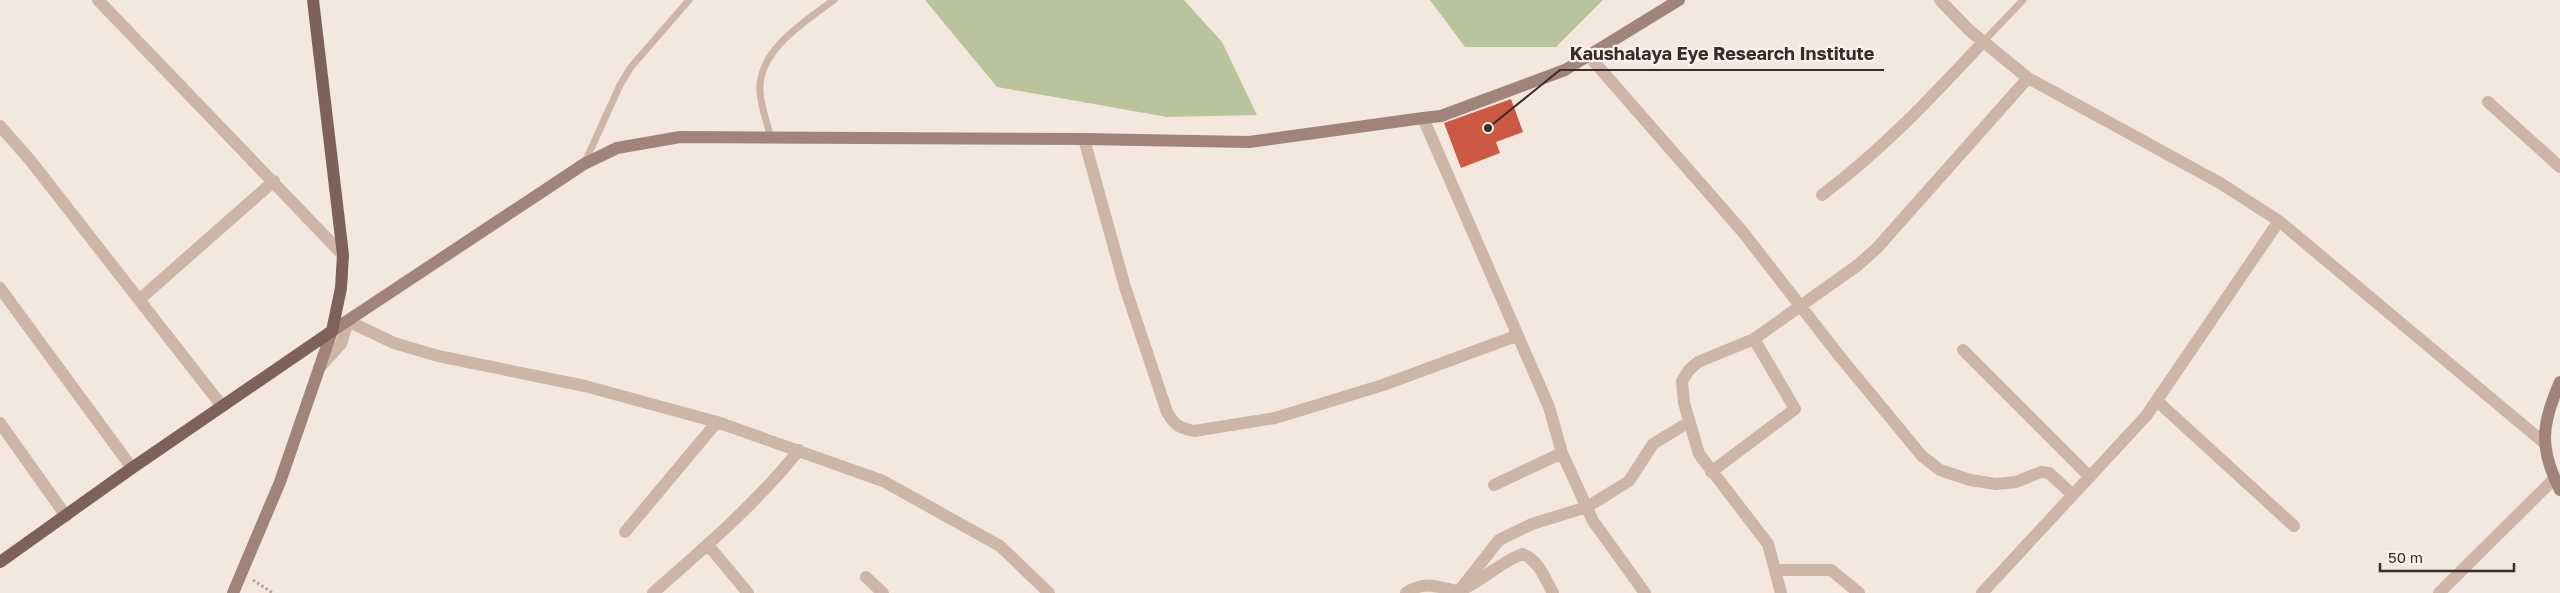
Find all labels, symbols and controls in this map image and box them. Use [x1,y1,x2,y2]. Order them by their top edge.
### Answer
callout: Kaushalaya Eye Research Institute [1560,37,1884,70]
text: Kaushalaya Eye Research Institute [1570,42,1875,64]
scale bar [2380,540,2514,572]
text: 50 m [2388,548,2423,566]

